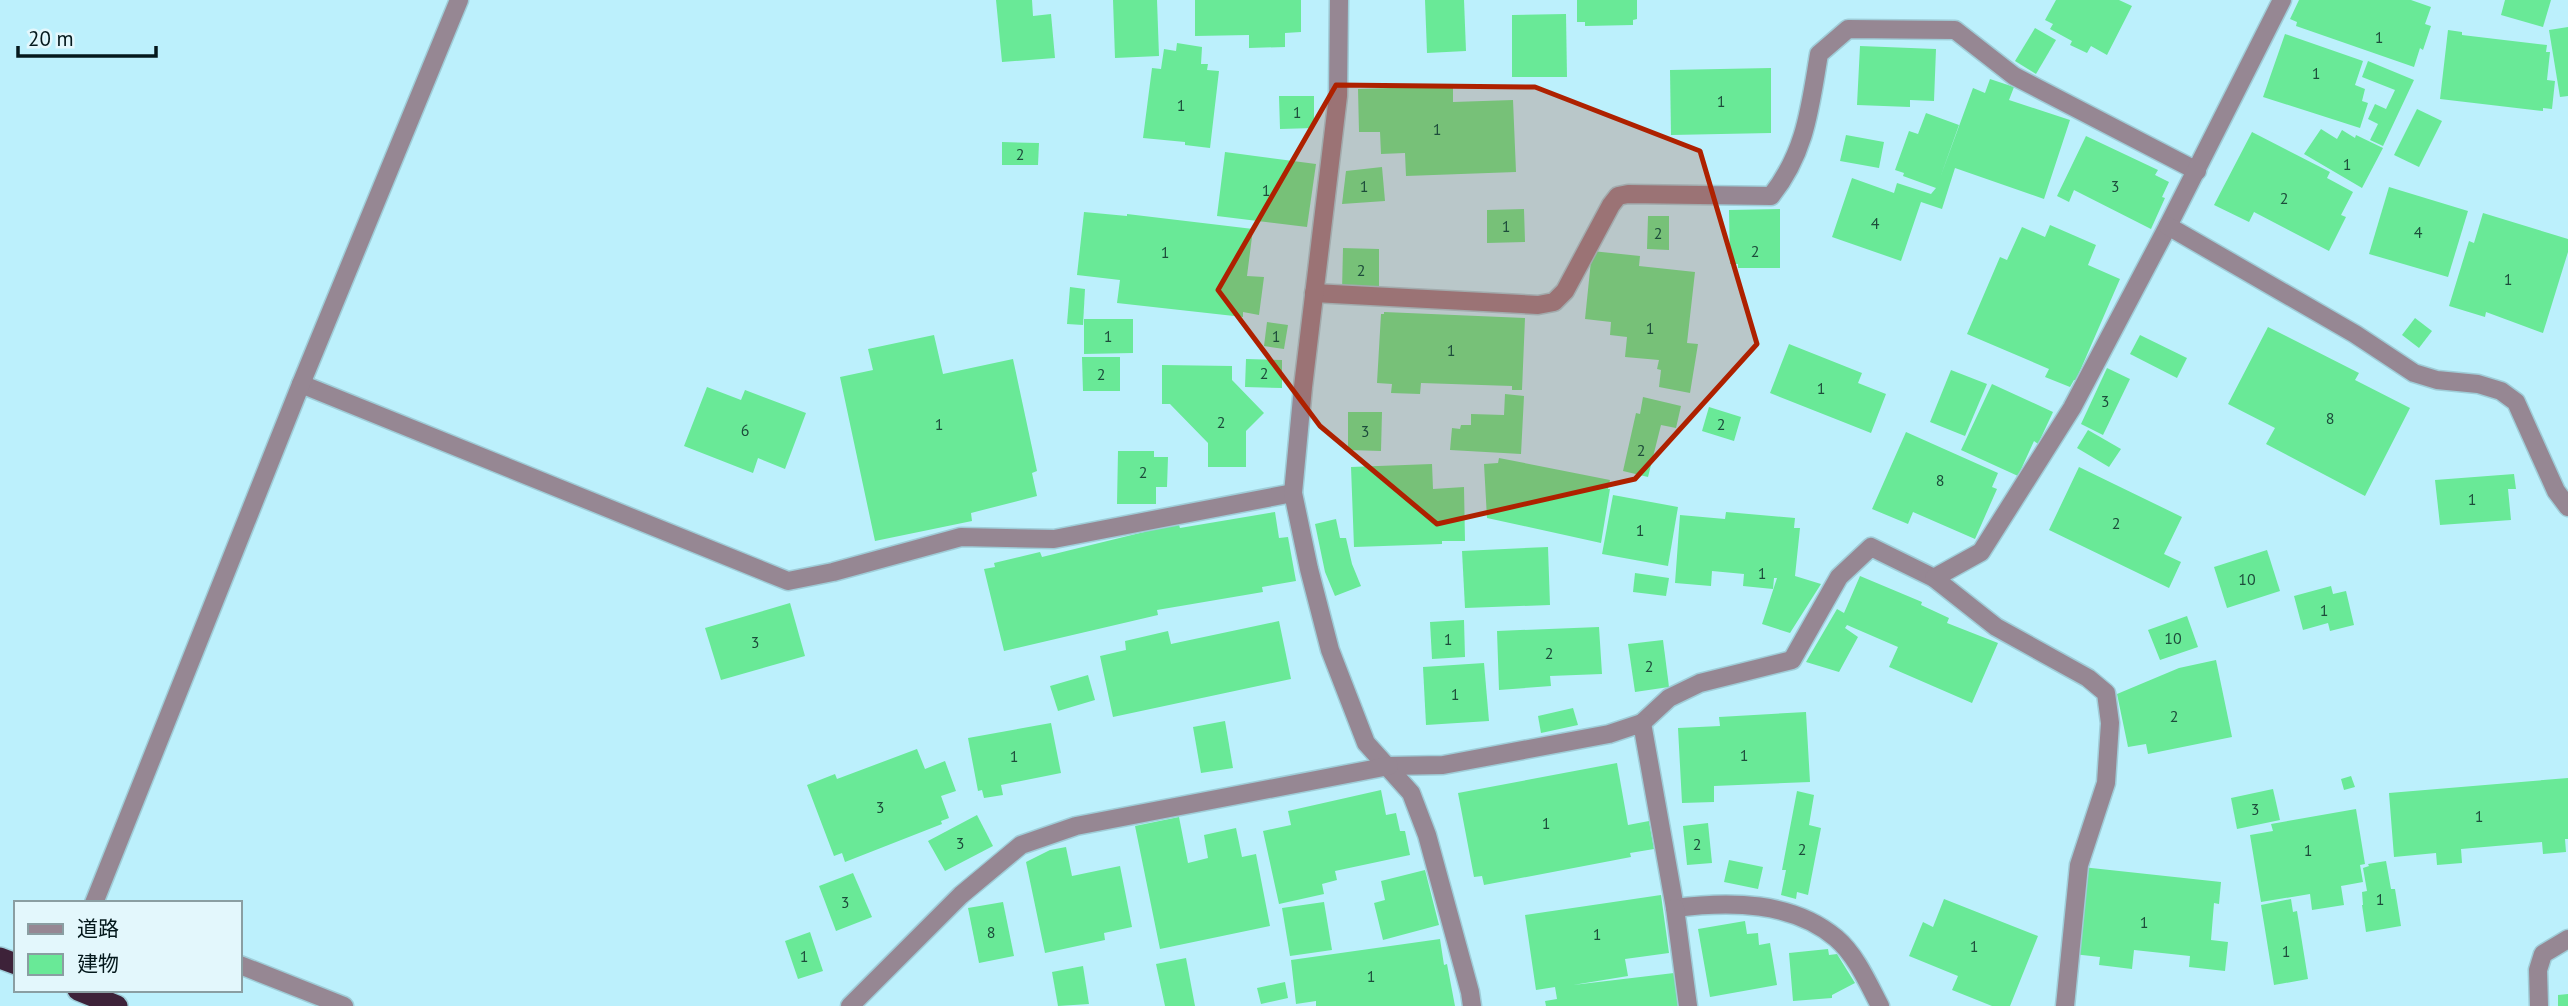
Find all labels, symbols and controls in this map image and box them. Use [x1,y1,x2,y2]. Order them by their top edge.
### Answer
scale bar [18,14,156,58]
text: 20 m [28,25,74,52]
house number: 1 [2375,27,2383,47]
house number: 1 [2312,63,2320,83]
house number: 1 [1717,91,1725,111]
house number: 1 [1177,95,1185,115]
house number: 1 [1293,102,1301,122]
house number: 1 [1433,119,1441,139]
house number: 2 [1016,144,1024,164]
house number: 1 [2343,154,2351,174]
house number: 1 [1360,176,1368,196]
house number: 3 [2111,176,2119,196]
house number: 1 [1262,180,1270,200]
house number: 2 [2280,188,2288,208]
house number: 4 [1871,213,1880,233]
house number: 1 [1502,216,1510,236]
house number: 4 [2414,222,2423,242]
house number: 2 [1654,223,1662,243]
house number: 2 [1751,241,1759,261]
house number: 1 [1161,242,1169,262]
house number: 2 [1357,260,1365,280]
house number: 1 [2504,269,2512,289]
house number: 1 [1646,318,1654,338]
house number: 1 [1104,326,1112,346]
house number: 1 [1272,326,1280,346]
house number: 1 [1447,340,1455,360]
house number: 2 [1260,363,1268,383]
house number: 2 [1097,364,1105,384]
house number: 1 [1817,378,1825,398]
house number: 3 [2101,391,2109,411]
house number: 8 [2326,408,2334,428]
house number: 2 [1217,412,1225,432]
house number: 1 [935,414,943,434]
house number: 2 [1717,414,1725,434]
house number: 6 [741,420,749,440]
house number: 3 [1361,421,1369,441]
house number: 2 [1637,440,1645,460]
house number: 2 [1139,462,1147,482]
house number: 8 [1936,470,1944,490]
house number: 1 [2468,489,2476,509]
house number: 2 [2112,513,2120,533]
house number: 1 [1636,520,1644,540]
house number: 1 [1758,563,1766,583]
house number: 10 [2238,569,2256,589]
house number: 1 [2320,600,2328,620]
house number: 10 [2164,628,2182,648]
house number: 1 [1444,629,1452,649]
house number: 3 [751,632,759,652]
house number: 2 [1545,643,1553,663]
house number: 2 [1645,656,1653,676]
house number: 1 [1451,684,1459,704]
house number: 2 [2170,706,2178,726]
house number: 1 [1740,745,1748,765]
house number: 1 [1010,746,1018,766]
house number: 3 [876,797,884,817]
house number: 3 [2251,799,2259,819]
house number: 1 [2475,806,2483,826]
house number: 1 [1542,813,1550,833]
house number: 3 [956,833,964,853]
house number: 2 [1693,834,1701,854]
house number: 2 [1798,839,1806,859]
house number: 1 [2304,840,2312,860]
house number: 1 [2376,889,2384,909]
house number: 3 [841,892,849,912]
legend [14,901,242,992]
house number: 1 [2140,912,2148,932]
text: 道路 [77,915,119,942]
house number: 8 [987,922,995,942]
house number: 1 [1593,924,1601,944]
house number: 1 [1970,936,1978,956]
house number: 1 [2282,941,2290,961]
house number: 1 [800,946,808,966]
text: 建物 [77,950,119,977]
house number: 1 [1367,966,1375,986]

